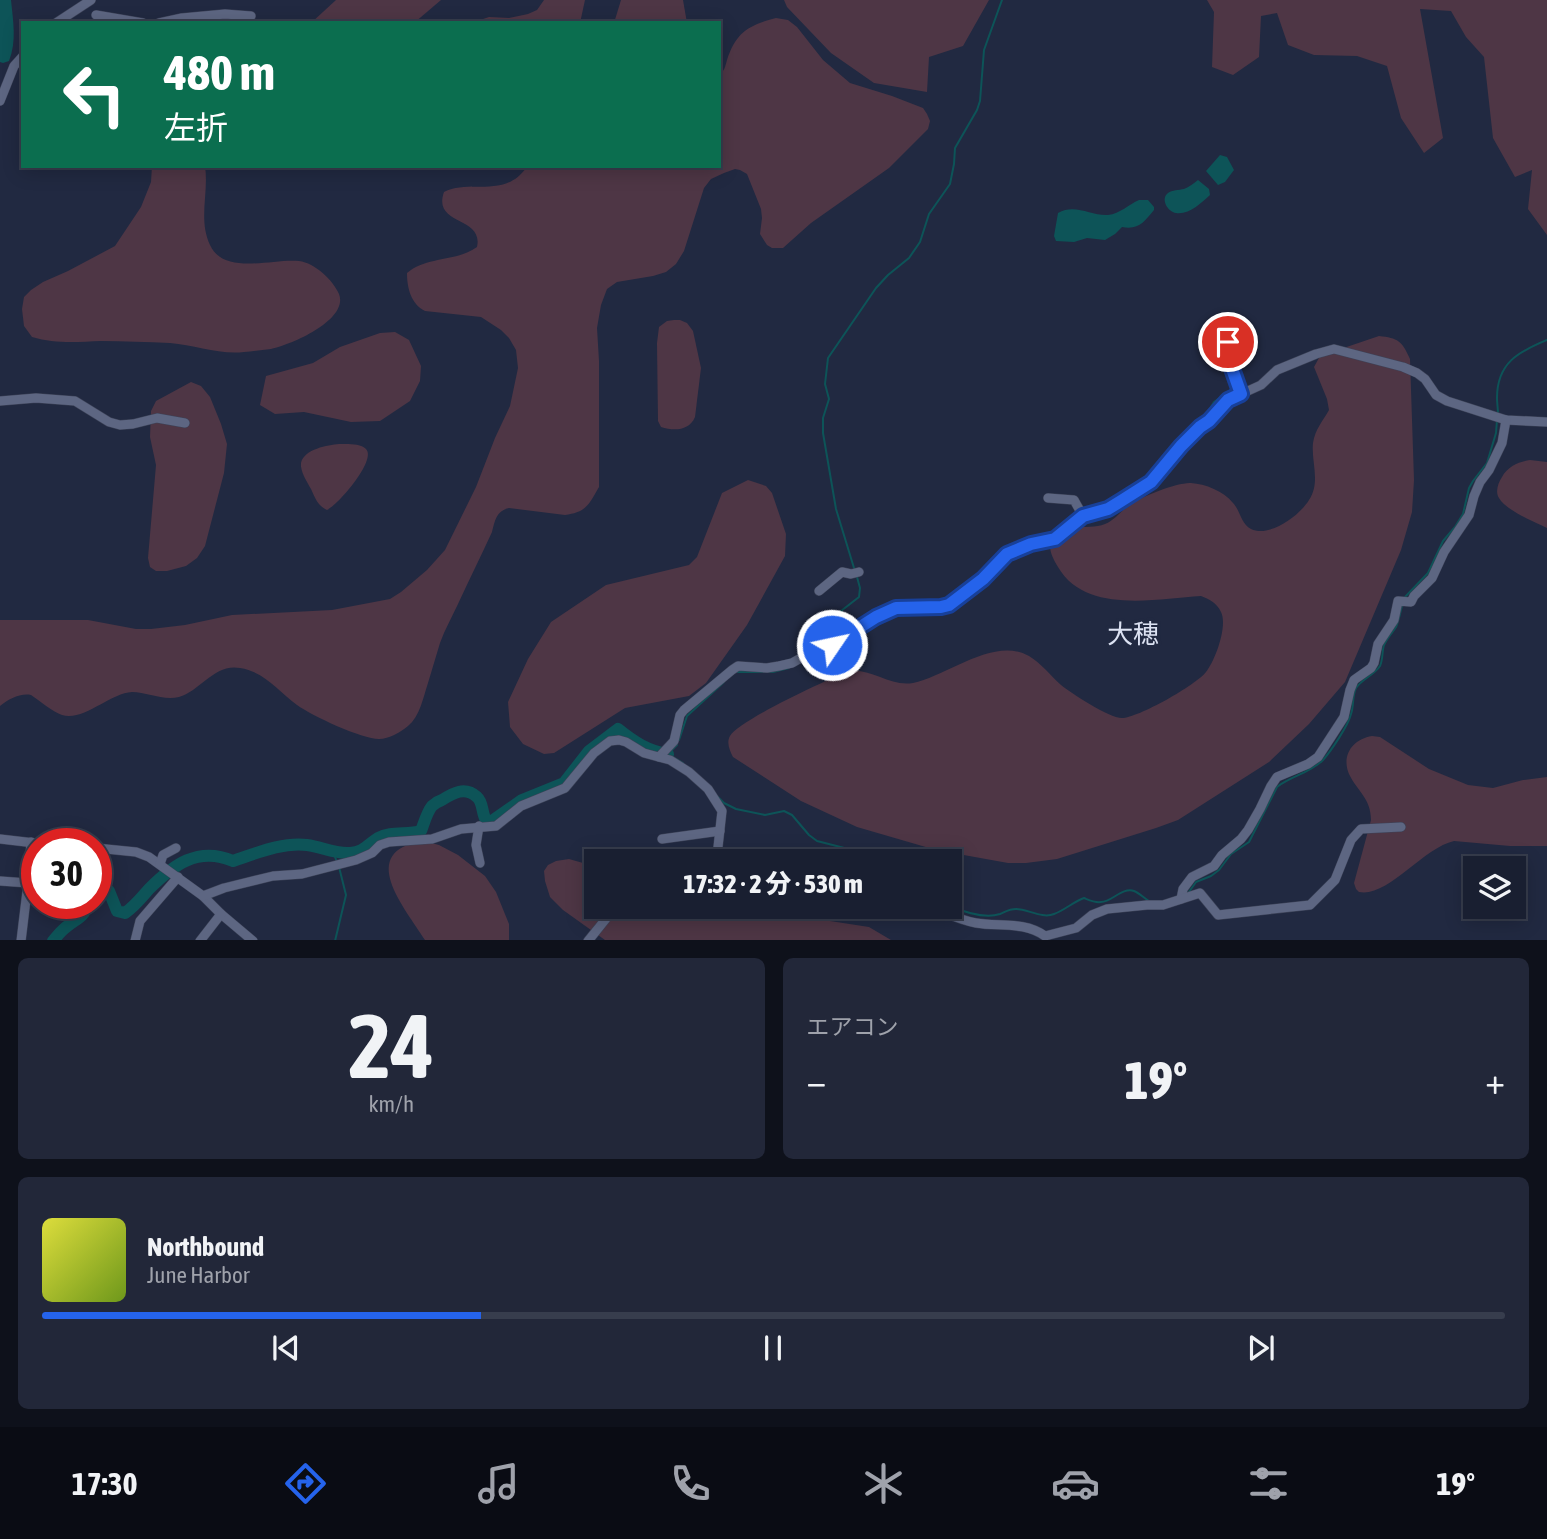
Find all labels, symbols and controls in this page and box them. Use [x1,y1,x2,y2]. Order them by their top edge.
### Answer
text: 480 m [164,44,275,100]
icon: left [49,49,140,140]
text: 左折 [164,109,228,146]
pin [1198,312,1258,372]
icon: arrive [1209,323,1247,361]
position arrow [795,608,869,682]
district label: 大穂 [1107,619,1159,649]
speed limit sign: 30 [21,828,112,919]
map controls [1463,856,1526,919]
button: layers [1463,856,1526,919]
text: 17:32 · 2 分 · 530 m [683,869,863,899]
text: 24 [348,993,434,1097]
text: エアコン [807,1014,899,1040]
text: 19° [1124,1050,1187,1110]
text: − [807,1059,826,1102]
text: + [1485,1059,1505,1102]
text: km/h [368,1091,414,1117]
text: Northbound [147,1232,264,1262]
text: June Harbor [147,1262,250,1288]
icon: previous [267,1329,305,1367]
icon: pause [754,1329,792,1367]
icon: next [1242,1329,1280,1367]
icon: directions [281,1459,330,1508]
icon: music [474,1459,523,1508]
icon: phone [666,1459,715,1508]
icon: climate [859,1459,908,1508]
icon: car [1051,1459,1100,1508]
icon: filters [1244,1459,1293,1508]
text: 17:30 [72,1465,138,1502]
text: 19° [1436,1465,1475,1502]

